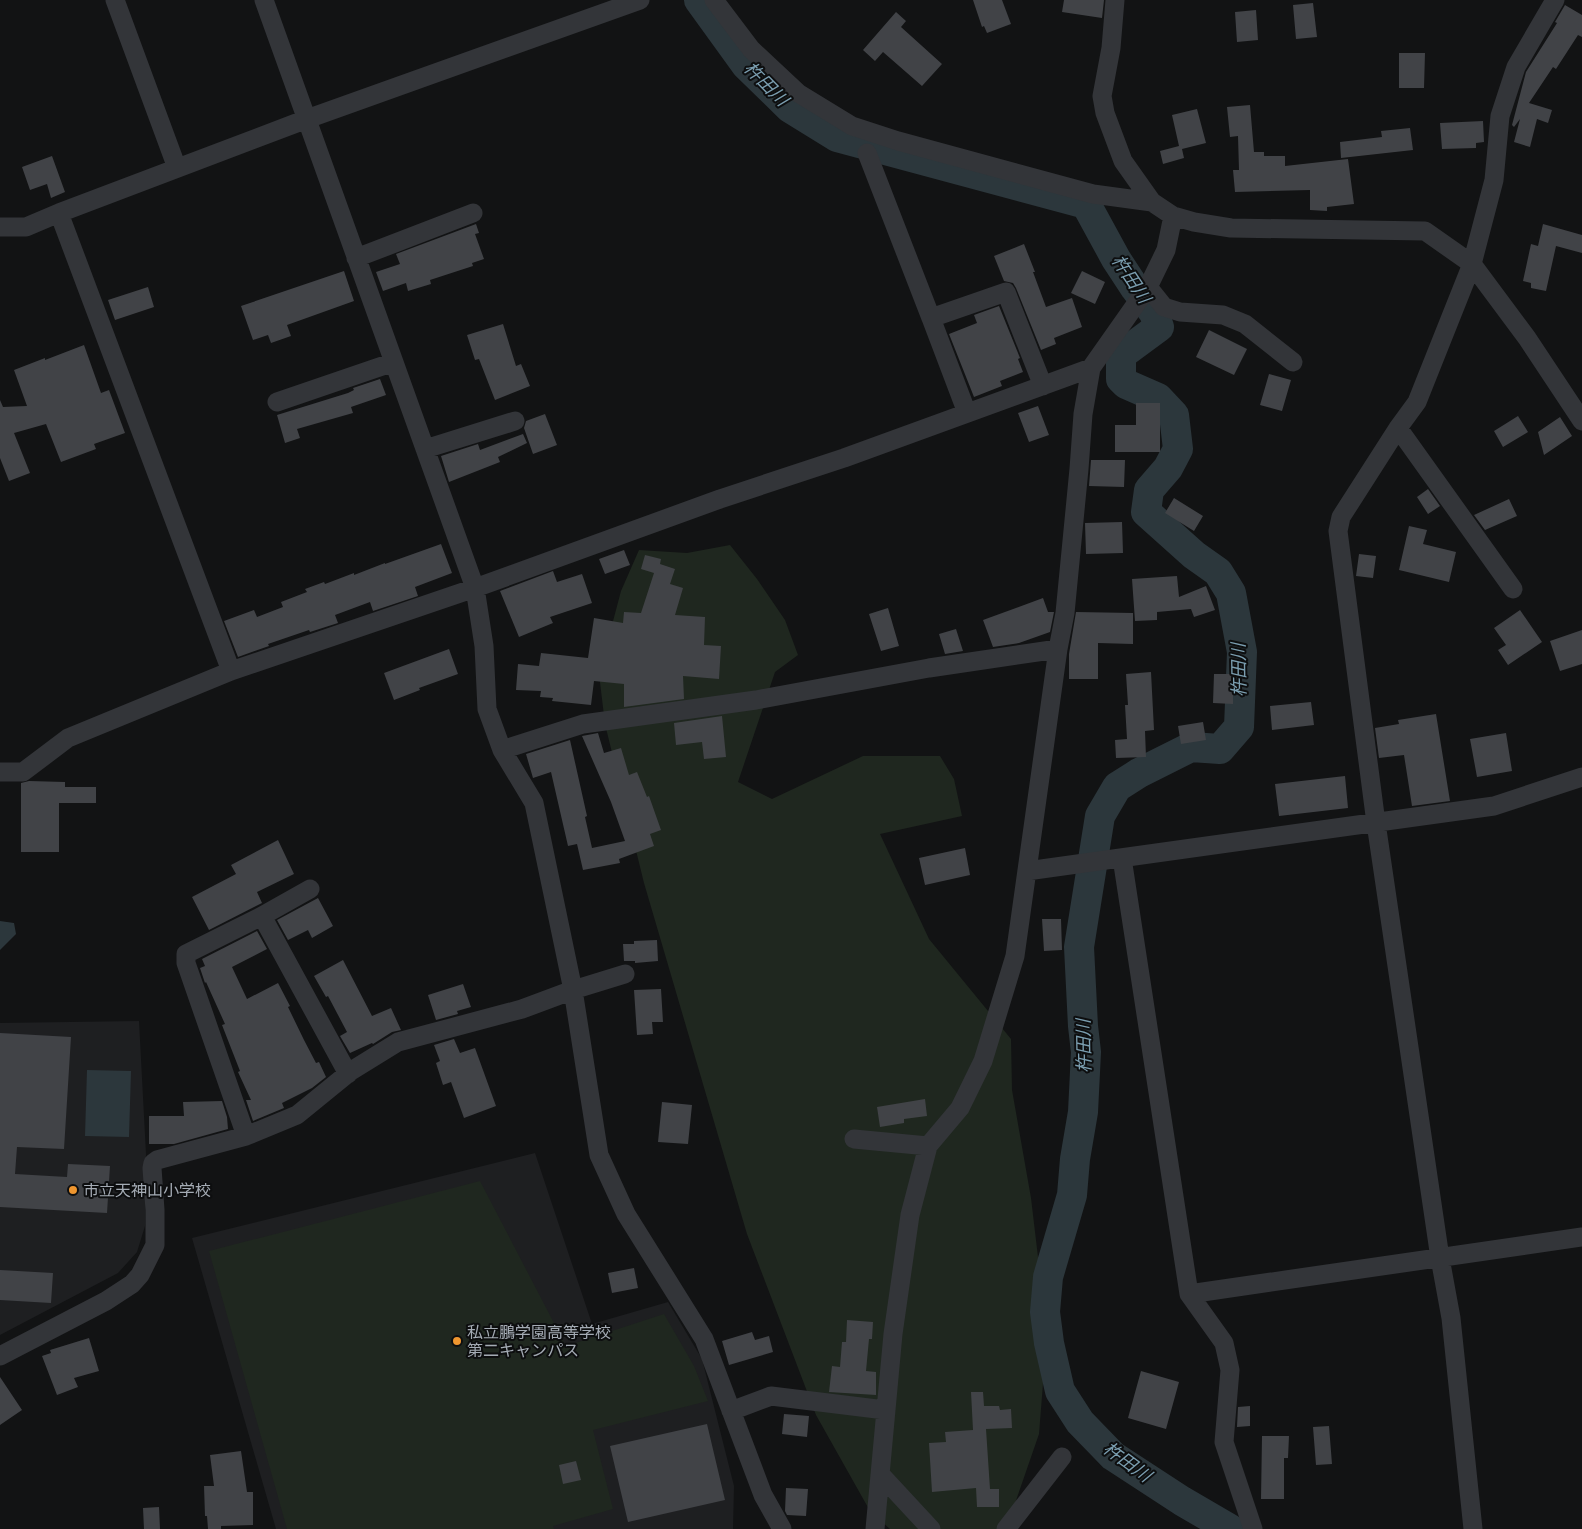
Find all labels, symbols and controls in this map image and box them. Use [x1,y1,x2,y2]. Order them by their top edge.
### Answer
water label: 杵田川 [739,56,796,112]
water label: 杵田川 [1107,249,1158,309]
water label: 杵田川 [1225,641,1250,697]
water label: 杵田川 [1070,1017,1095,1073]
place label: 市立天神山小学校 [83,1179,211,1201]
marker: 市立天神山小学校 [67,1184,79,1196]
place label: 私立鵬学園高等学校 第二キャンパス [467,1321,611,1361]
marker: 私立鵬学園高等学校 第二キャンパス [451,1335,463,1347]
water label: 杵田川 [1099,1436,1158,1488]

